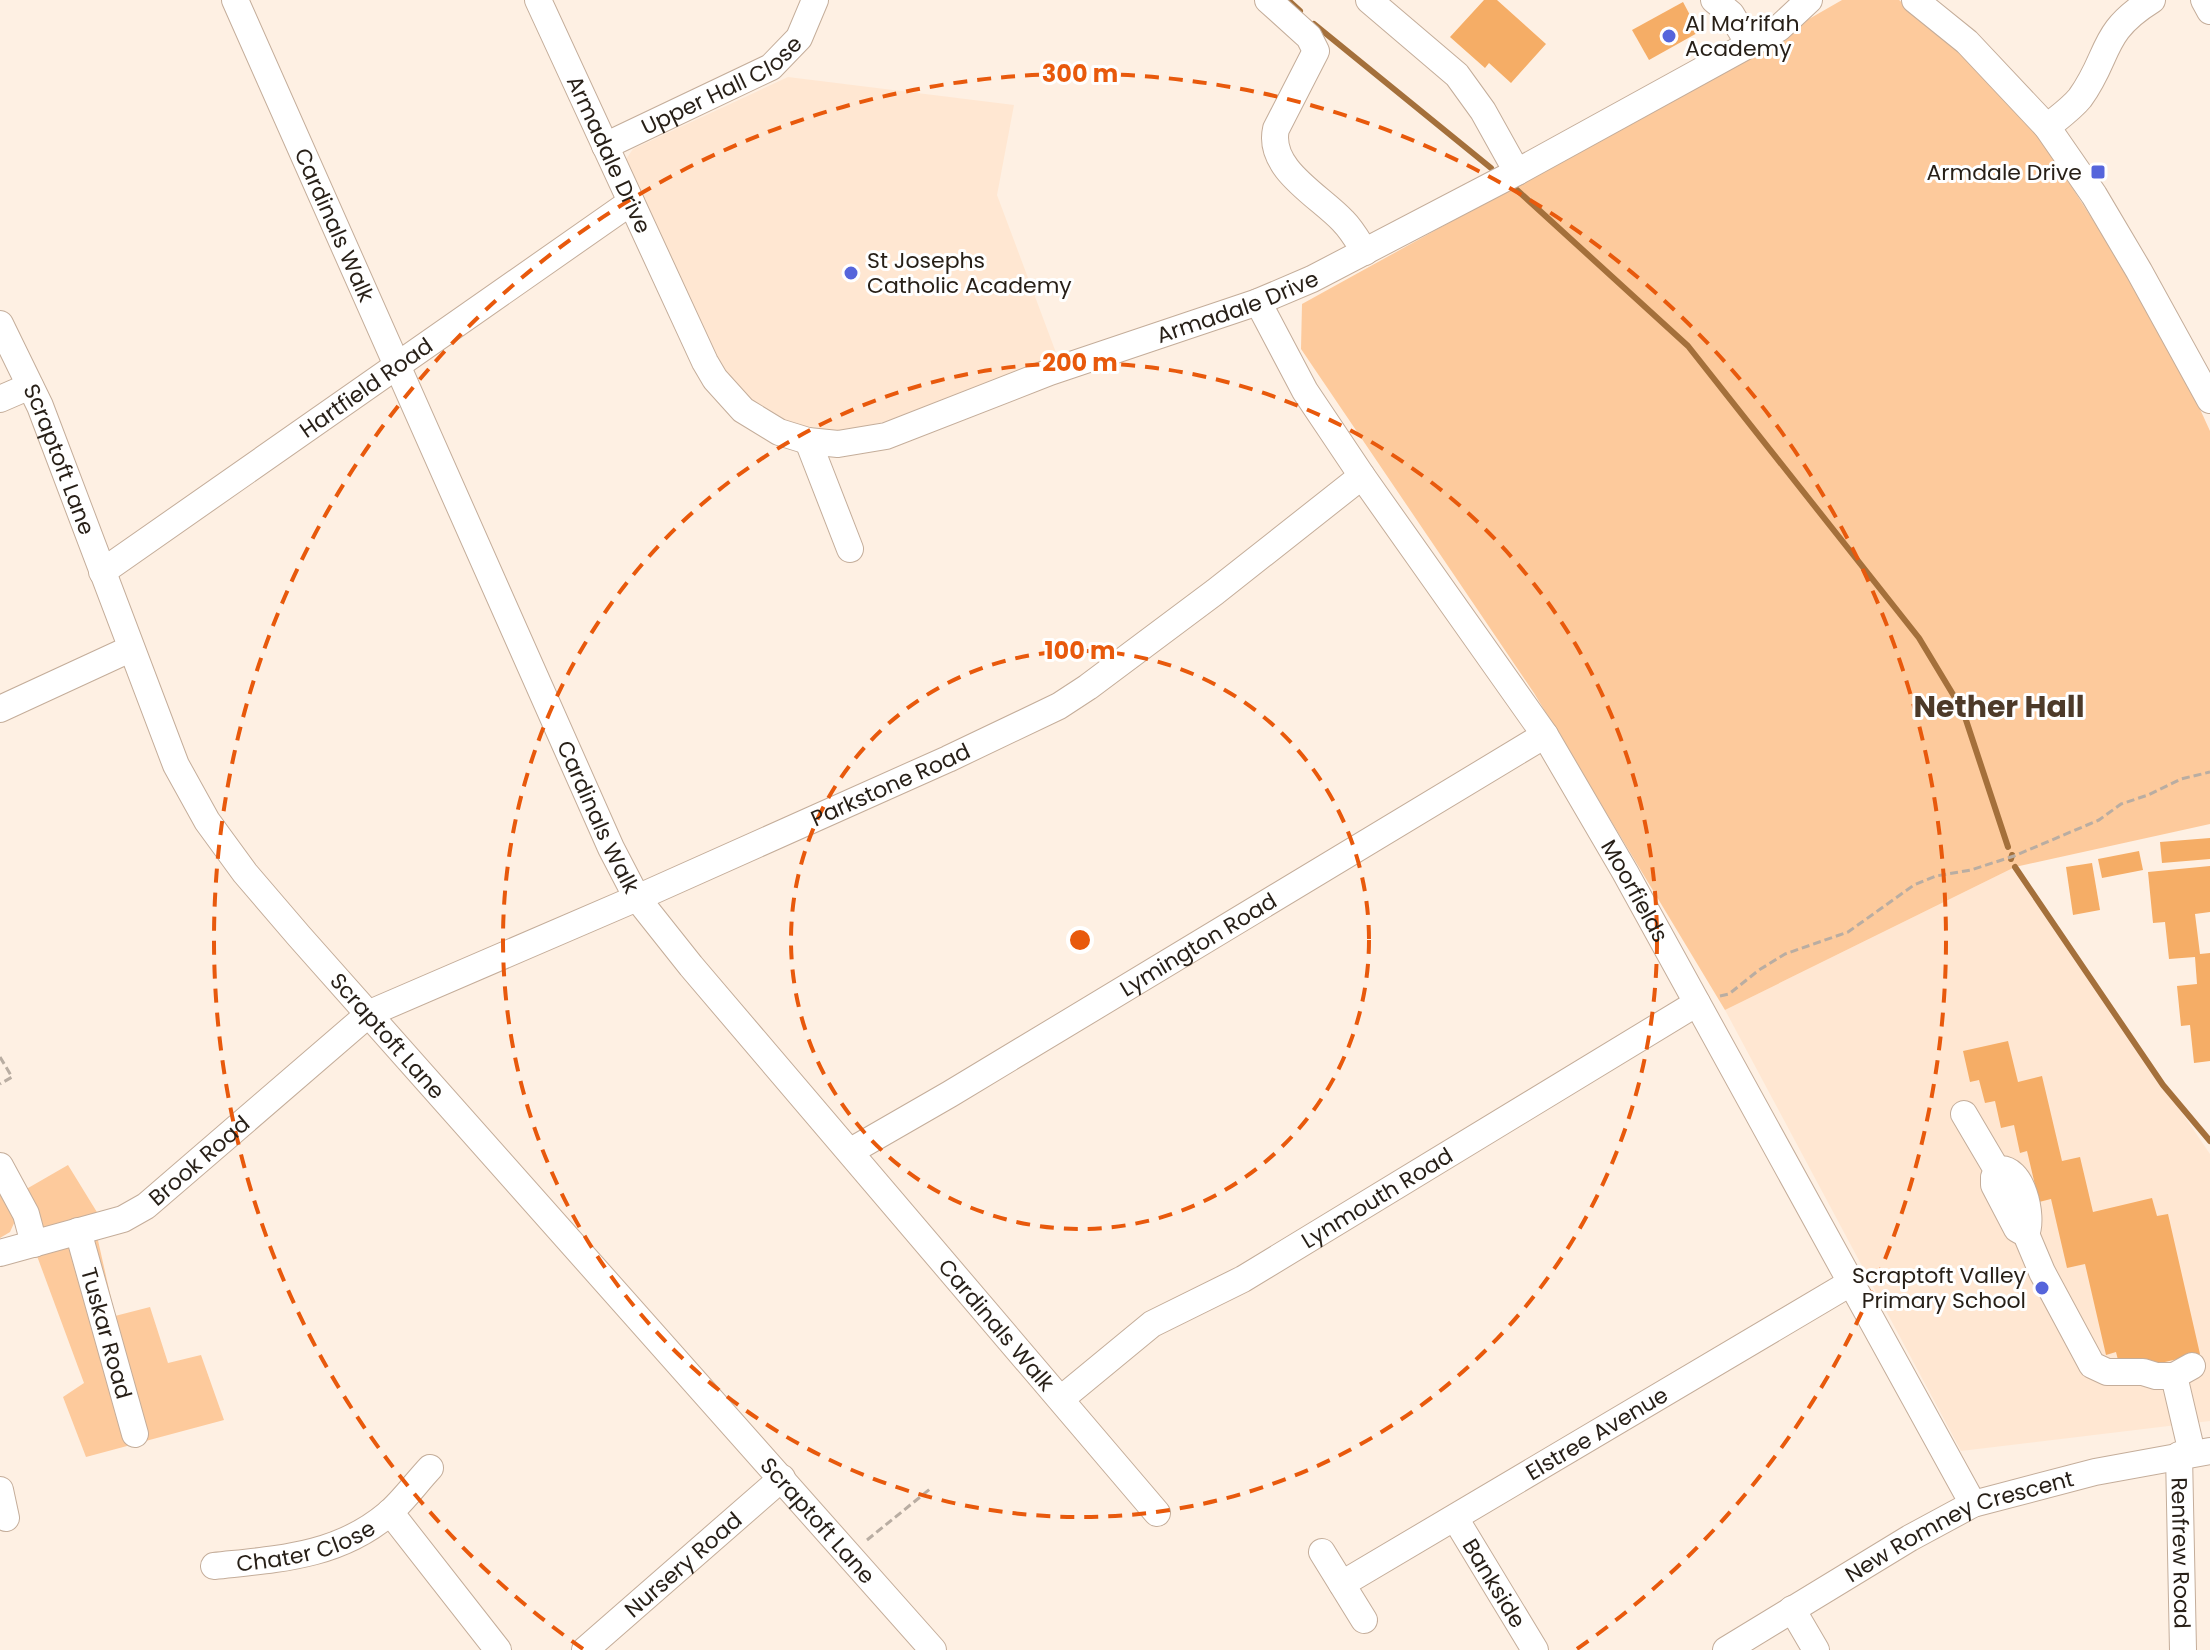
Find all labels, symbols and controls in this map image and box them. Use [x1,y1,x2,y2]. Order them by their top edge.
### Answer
place label: Al Ma’rifah Academy [1685,8,1800,64]
marker: Al Ma’rifah Academy [1660,27,1678,45]
street label: Upper Hall Close [636,29,809,143]
text: 300 m [1042,57,1118,90]
street label: Armadale Drive [559,71,659,238]
street label: Cardinals Walk [287,143,382,308]
place label: Armdale Drive [1926,157,2082,188]
marker: Armdale Drive [2089,163,2107,181]
place label: St Josephs Catholic Academy [867,245,1072,301]
street label: Armadale Drive [1152,263,1323,351]
marker: St Josephs Catholic Academy [842,264,860,282]
street label: Hartfield Road [293,330,439,445]
text: 200 m [1042,346,1118,379]
street label: Scraptoft Lane [16,379,102,539]
text: 100 m [1045,634,1115,667]
district label: Nether Hall [1913,685,2085,728]
street label: Cardinals Walk [549,736,647,899]
street label: Parkstone Road [806,736,975,834]
street label: Moorfields [1593,834,1676,948]
street label: Lymington Road [1114,885,1283,1004]
centre of rings [1066,926,1094,954]
street label: Scraptoft Lane [323,966,452,1106]
street label: Brook Road [142,1108,257,1213]
street label: Lynmouth Road [1295,1140,1459,1256]
street label: Cardinals Walk [931,1252,1062,1398]
place label: Scraptoft Valley Primary School [1852,1260,2027,1316]
street label: Tuskar Road [73,1264,139,1402]
marker: Scraptoft Valley Primary School [2033,1279,2051,1297]
street label: Elstree Avenue [1520,1379,1674,1488]
street label: Scraptoft Lane [753,1451,882,1591]
street label: New Romney Crescent [1839,1463,2077,1590]
street label: Renfrew Road [2163,1477,2198,1629]
street label: Nursery Road [618,1505,749,1625]
street label: Chater Close [235,1513,381,1580]
street label: Bankside [1455,1533,1533,1634]

